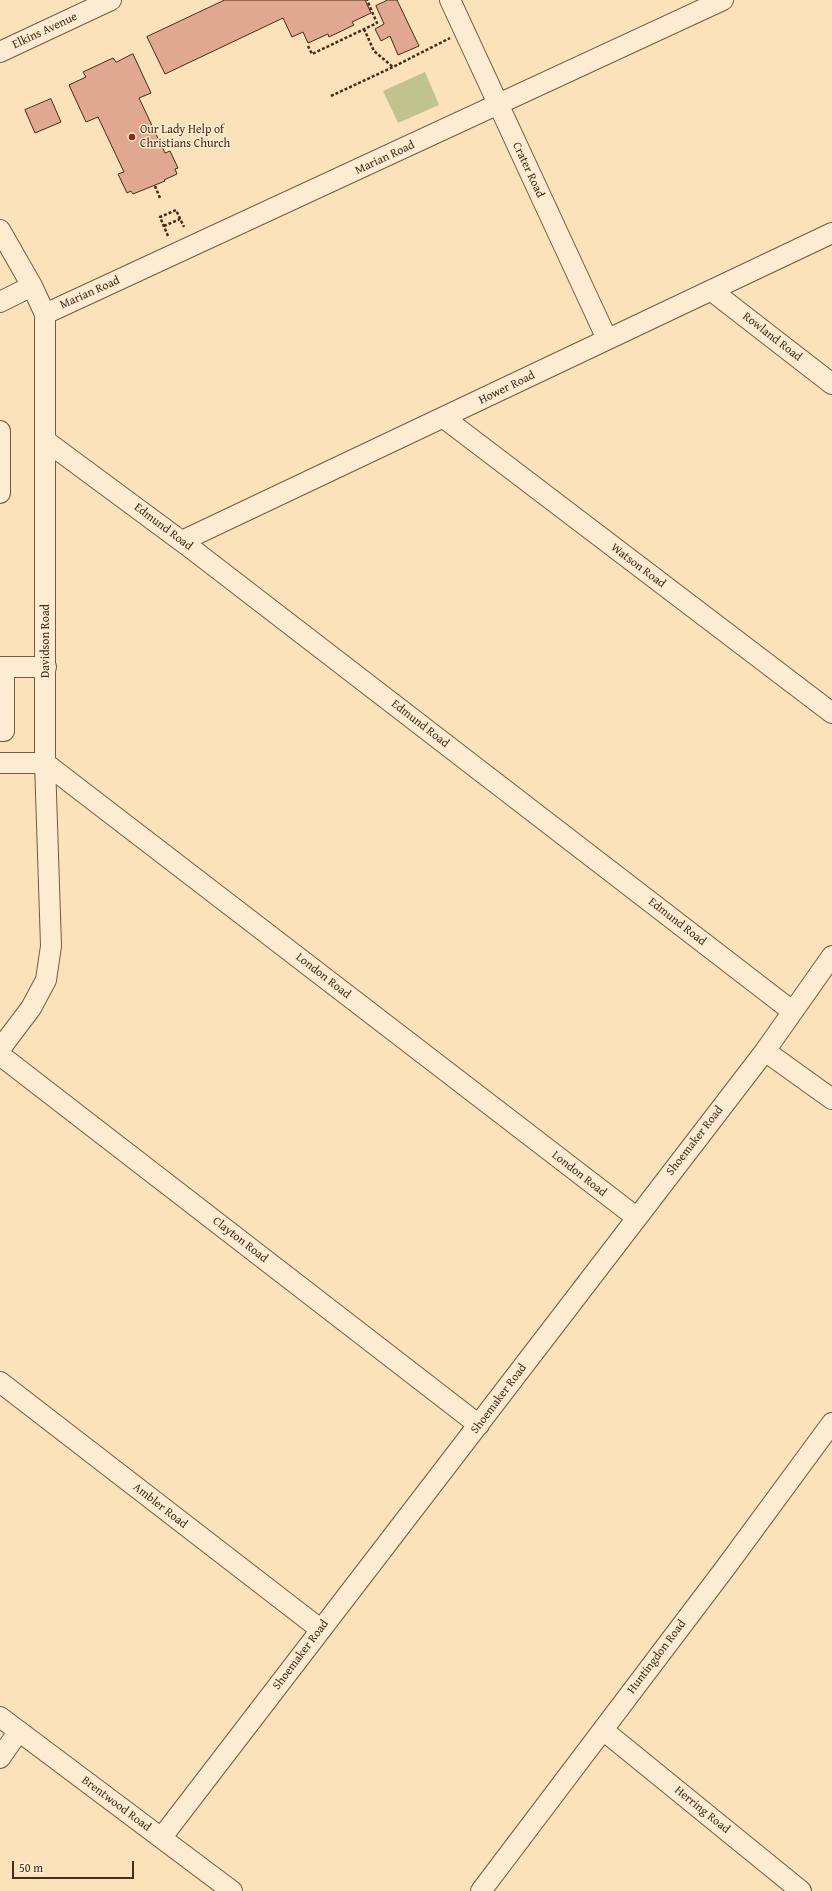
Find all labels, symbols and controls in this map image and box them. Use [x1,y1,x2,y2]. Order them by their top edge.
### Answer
street label: Elkins Avenue [10,10,80,52]
place label: Our Lady Help of Christians Church [140,123,230,151]
marker: Our Lady Help of Christians Church [127,132,137,142]
street label: Marian Road [353,138,417,178]
street label: Crater Road [509,140,547,200]
street label: Marian Road [58,273,122,313]
street label: Rowland Road [739,309,805,365]
street label: Hower Road [477,368,537,408]
street label: Edmund Road [131,500,195,554]
street label: Watson Road [608,541,668,591]
street label: Davidson Road [39,604,53,678]
street label: Edmund Road [388,697,452,751]
street label: Edmund Road [645,895,709,949]
street label: London Road [293,950,353,1002]
street label: Shoemaker Road [663,1103,727,1179]
street label: London Road [549,1148,609,1200]
street label: Clayton Road [209,1214,271,1266]
street label: Shoemaker Road [468,1361,530,1437]
street label: Ambler Road [130,1480,190,1532]
street label: Shoemaker Road [270,1617,332,1693]
street label: Huntingdon Road [625,1617,689,1697]
street label: Brentwood Road [79,1773,153,1835]
street label: Herring Road [671,1783,733,1837]
scale bar [14,1853,136,1879]
text: 50 m [19,1859,43,1876]

